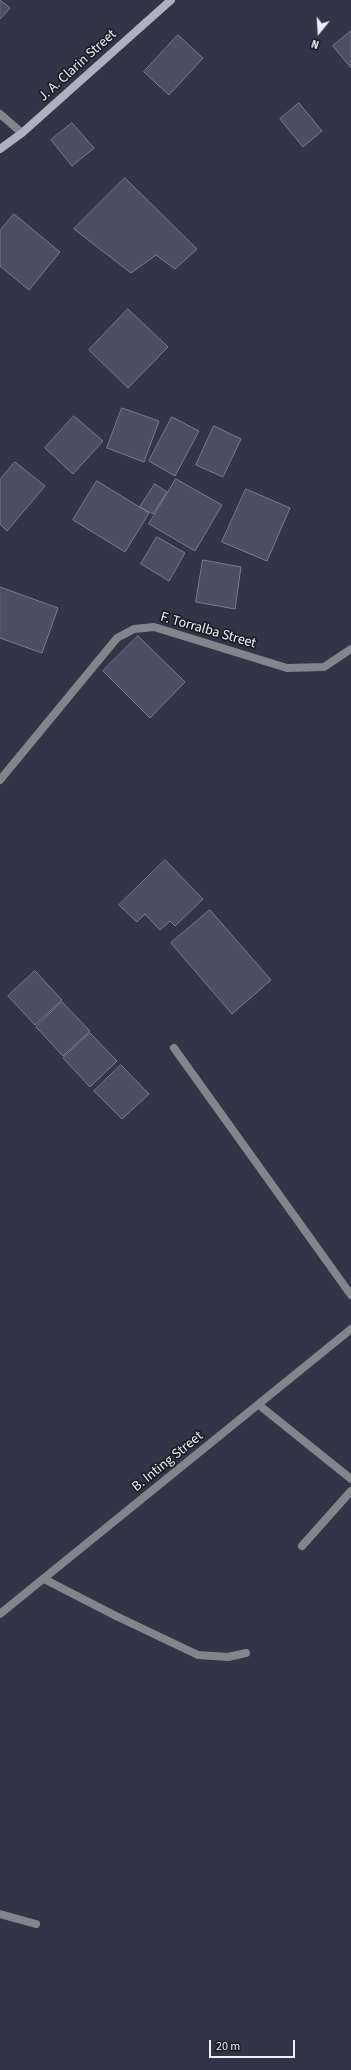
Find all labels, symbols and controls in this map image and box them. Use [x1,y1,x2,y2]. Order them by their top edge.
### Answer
north arrow [299,12,339,52]
street label: J. A. Clarin Street [36,27,120,105]
text: N [309,36,321,52]
street label: F. Torralba Street [158,609,258,653]
street label: B. Inting Street [129,1428,207,1496]
scale bar [211,2032,297,2058]
text: 20 m [216,2038,240,2055]

